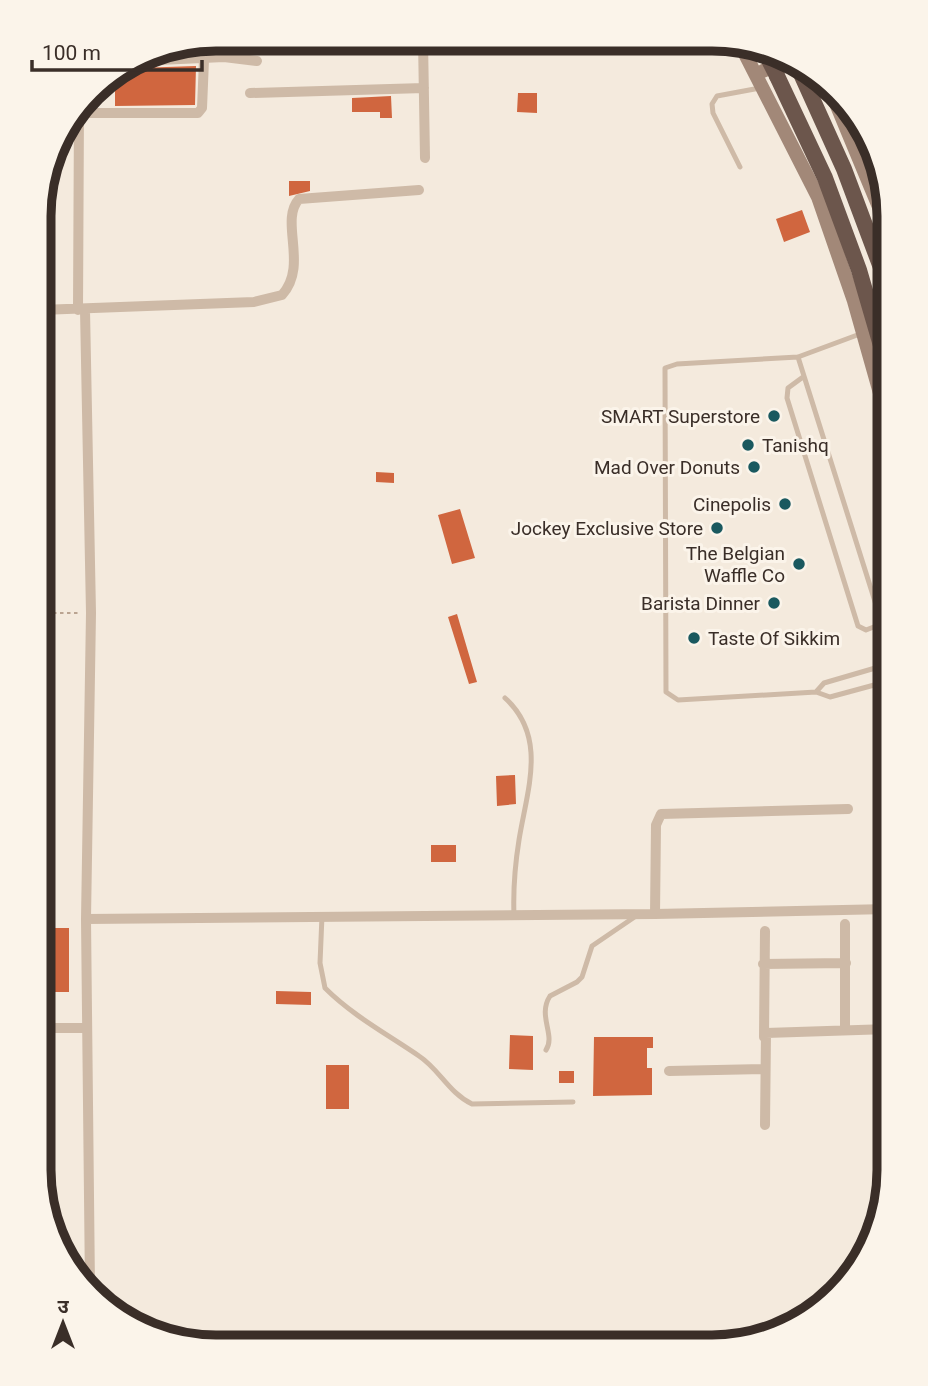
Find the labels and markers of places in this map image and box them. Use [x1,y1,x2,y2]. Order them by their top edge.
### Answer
place label: SMART Superstore [601,405,760,428]
marker: SMART Superstore [766,408,782,424]
place label: Tanishq [762,434,829,457]
marker: Tanishq [740,437,756,453]
place label: Mad Over Donuts [594,456,740,479]
marker: Mad Over Donuts [746,459,762,475]
place label: Cinepolis [693,493,771,516]
marker: Cinepolis [777,496,793,512]
place label: Jockey Exclusive Store [511,517,703,540]
marker: Jockey Exclusive Store [709,520,725,536]
place label: The Belgian Waffle Co [686,542,785,587]
marker: The Belgian Waffle Co [791,556,807,572]
place label: Barista Dinner [641,592,761,615]
marker: Barista Dinner [766,595,782,611]
place label: Taste Of Sikkim [708,627,840,650]
marker: Taste Of Sikkim [686,630,702,646]

